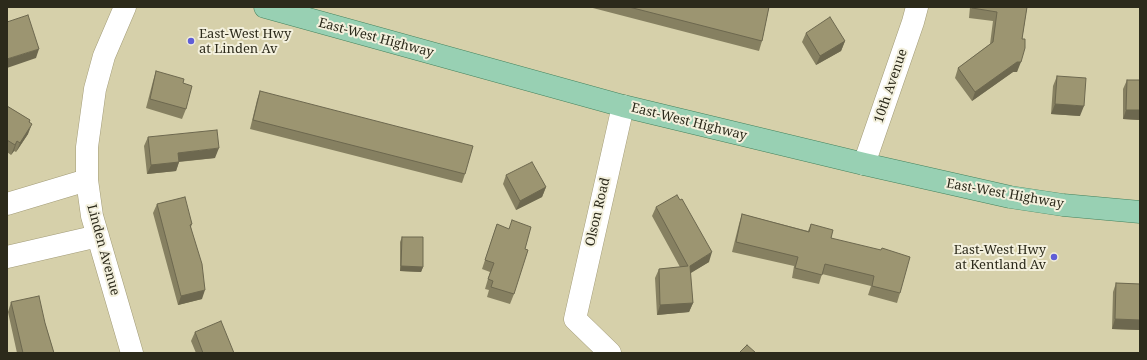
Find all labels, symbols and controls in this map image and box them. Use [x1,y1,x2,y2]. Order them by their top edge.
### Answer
street label: East-West Highway [317,15,435,61]
place label: East-West Hwy at Linden Av [199,26,291,57]
marker: East-West Hwy at Linden Av [186,36,196,46]
street label: 10th Avenue [871,47,911,125]
street label: East-West Highway [629,100,749,144]
street label: Olson Road [583,176,613,248]
street label: East-West Highway [945,176,1065,212]
street label: Linden Avenue [83,203,123,297]
place label: East-West Hwy at Kentland Av [954,242,1046,273]
marker: East-West Hwy at Kentland Av [1049,252,1059,262]

